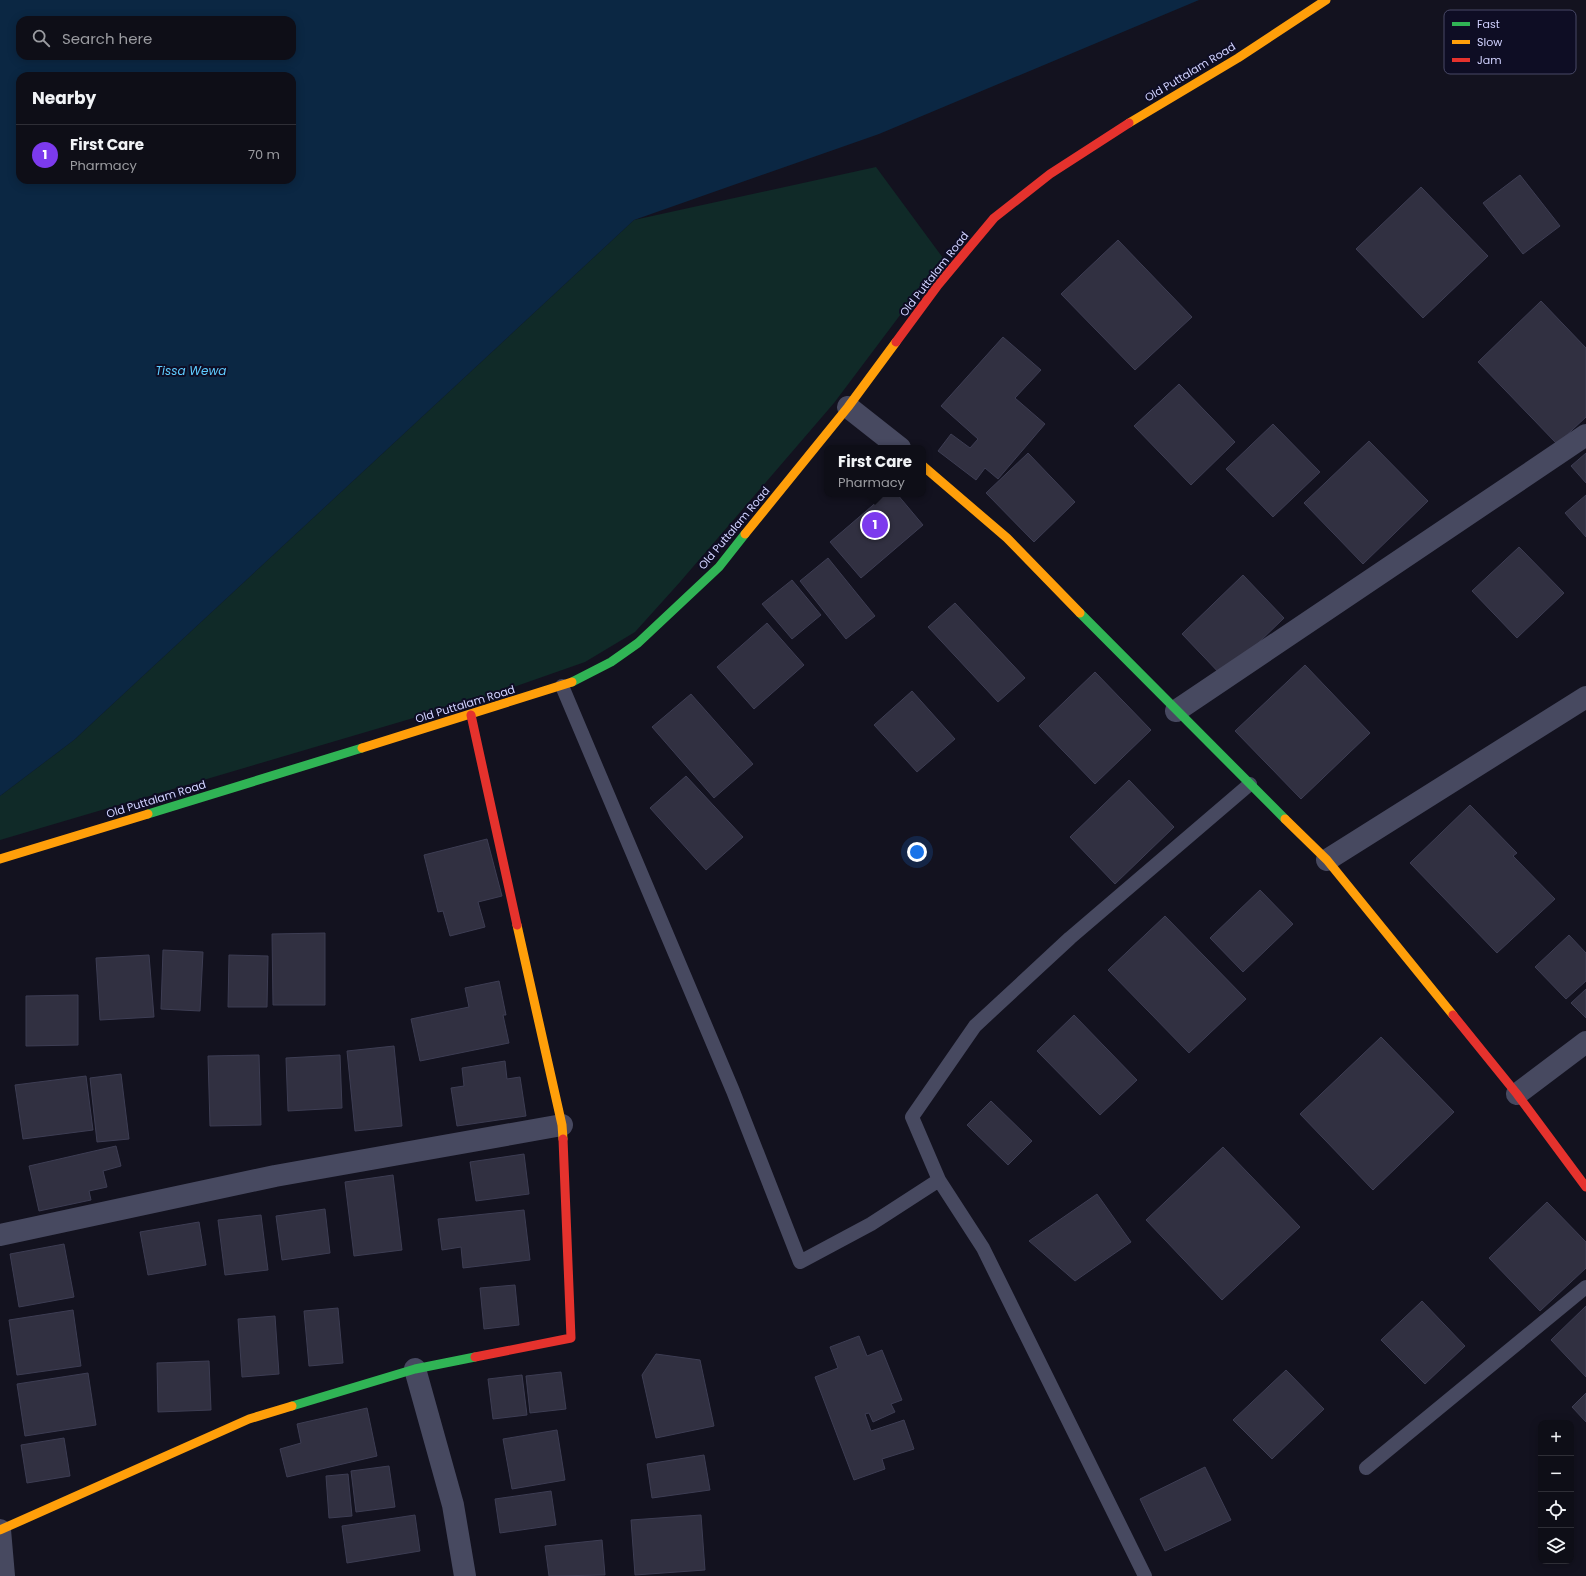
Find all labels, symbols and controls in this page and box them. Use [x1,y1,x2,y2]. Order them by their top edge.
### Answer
legend [1444,10,1576,74]
search box [16,16,296,60]
text: Fast [1477,16,1500,32]
icon: search [30,27,52,49]
text: Search here [62,28,152,49]
text: Slow [1477,34,1502,50]
street label: Old Puttalam Road [1141,38,1239,106]
text: Jam [1477,52,1502,68]
text: Nearby [32,86,96,110]
text: First Care [70,134,144,155]
text: 1 [43,145,47,164]
text: 70 m [248,145,280,164]
text: Pharmacy [70,156,137,175]
street label: Old Puttalam Road [896,228,972,320]
water label: Tissa Wewa [156,362,226,379]
popup [824,445,926,497]
text: First Care [838,451,912,472]
text: Pharmacy [838,473,905,492]
street label: Old Puttalam Road [695,483,773,573]
pin: 1 [862,510,888,540]
street label: Old Puttalam Road [413,681,517,727]
street label: Old Puttalam Road [104,776,208,822]
your location [907,842,927,862]
map controls [1538,1420,1574,1564]
button: + [1538,1420,1574,1456]
button: − [1538,1456,1574,1492]
button: locate [1538,1492,1574,1528]
button: layers [1538,1528,1574,1564]

